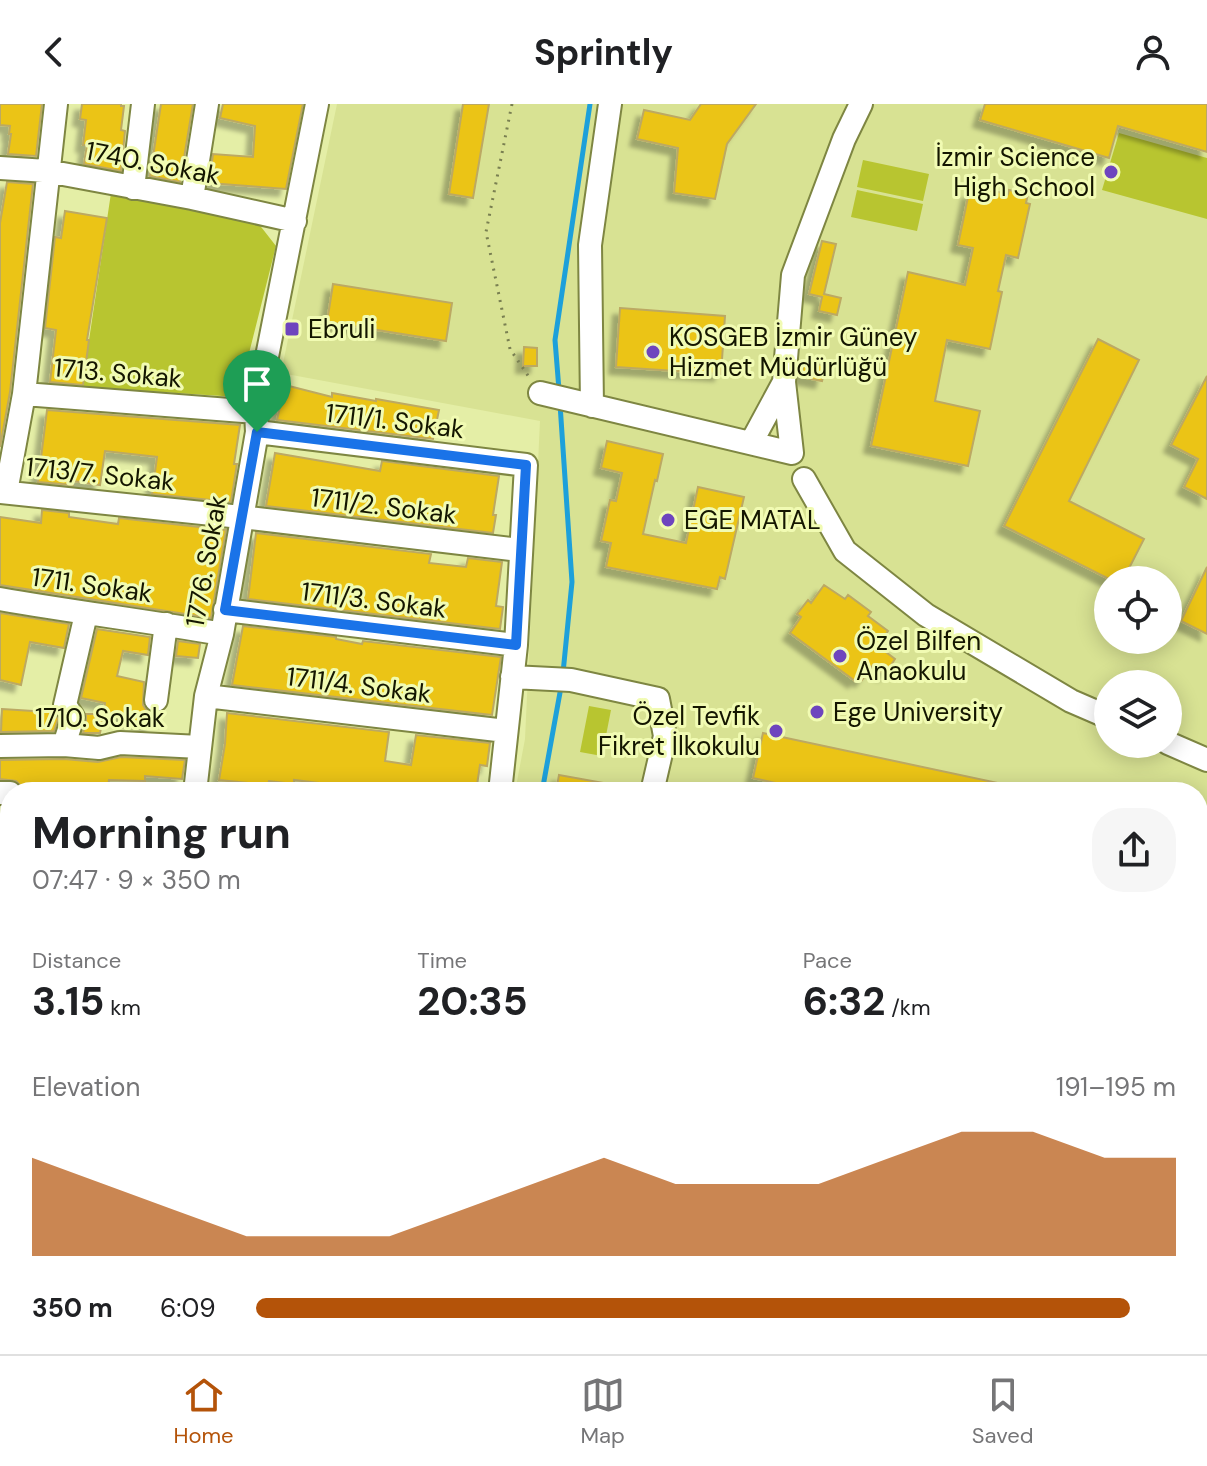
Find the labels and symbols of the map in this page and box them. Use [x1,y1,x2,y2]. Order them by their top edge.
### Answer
street label: 1740. Sokak [83,133,223,193]
place label: İzmir Science High School [936,140,1095,204]
marker: İzmir Science High School [1102,163,1120,181]
place label: Ebruli [308,312,376,346]
marker: Ebruli [283,320,301,338]
place label: KOSGEB İzmir Güney Hizmet Müdürlüğü [669,320,917,384]
marker: KOSGEB İzmir Güney Hizmet Müdürlüğü [644,343,662,361]
street label: 1713. Sokak [53,350,183,396]
pin [223,350,291,432]
street label: 1711/1. Sokak [324,396,466,446]
street label: 1713/7. Sokak [24,449,176,499]
street label: 1711/2. Sokak [309,480,459,532]
street label: 1776. Sokak [178,492,234,630]
place label: EGE MATAL [684,503,821,537]
marker: EGE MATAL [659,511,677,529]
street label: 1711. Sokak [30,560,154,610]
street label: 1711/3. Sokak [300,574,448,626]
place label: Özel Bilfen Anaokulu [856,624,981,688]
marker: Özel Bilfen Anaokulu [831,647,849,665]
street label: 1711/4. Sokak [285,659,433,711]
place label: Ege University [833,695,1003,729]
place label: Özel Tevfik Fikret İlkokulu [598,699,760,763]
street label: 1710. Sokak [35,701,165,735]
marker: Ege University [808,703,826,721]
marker: Özel Tevfik Fikret İlkokulu [767,722,785,740]

